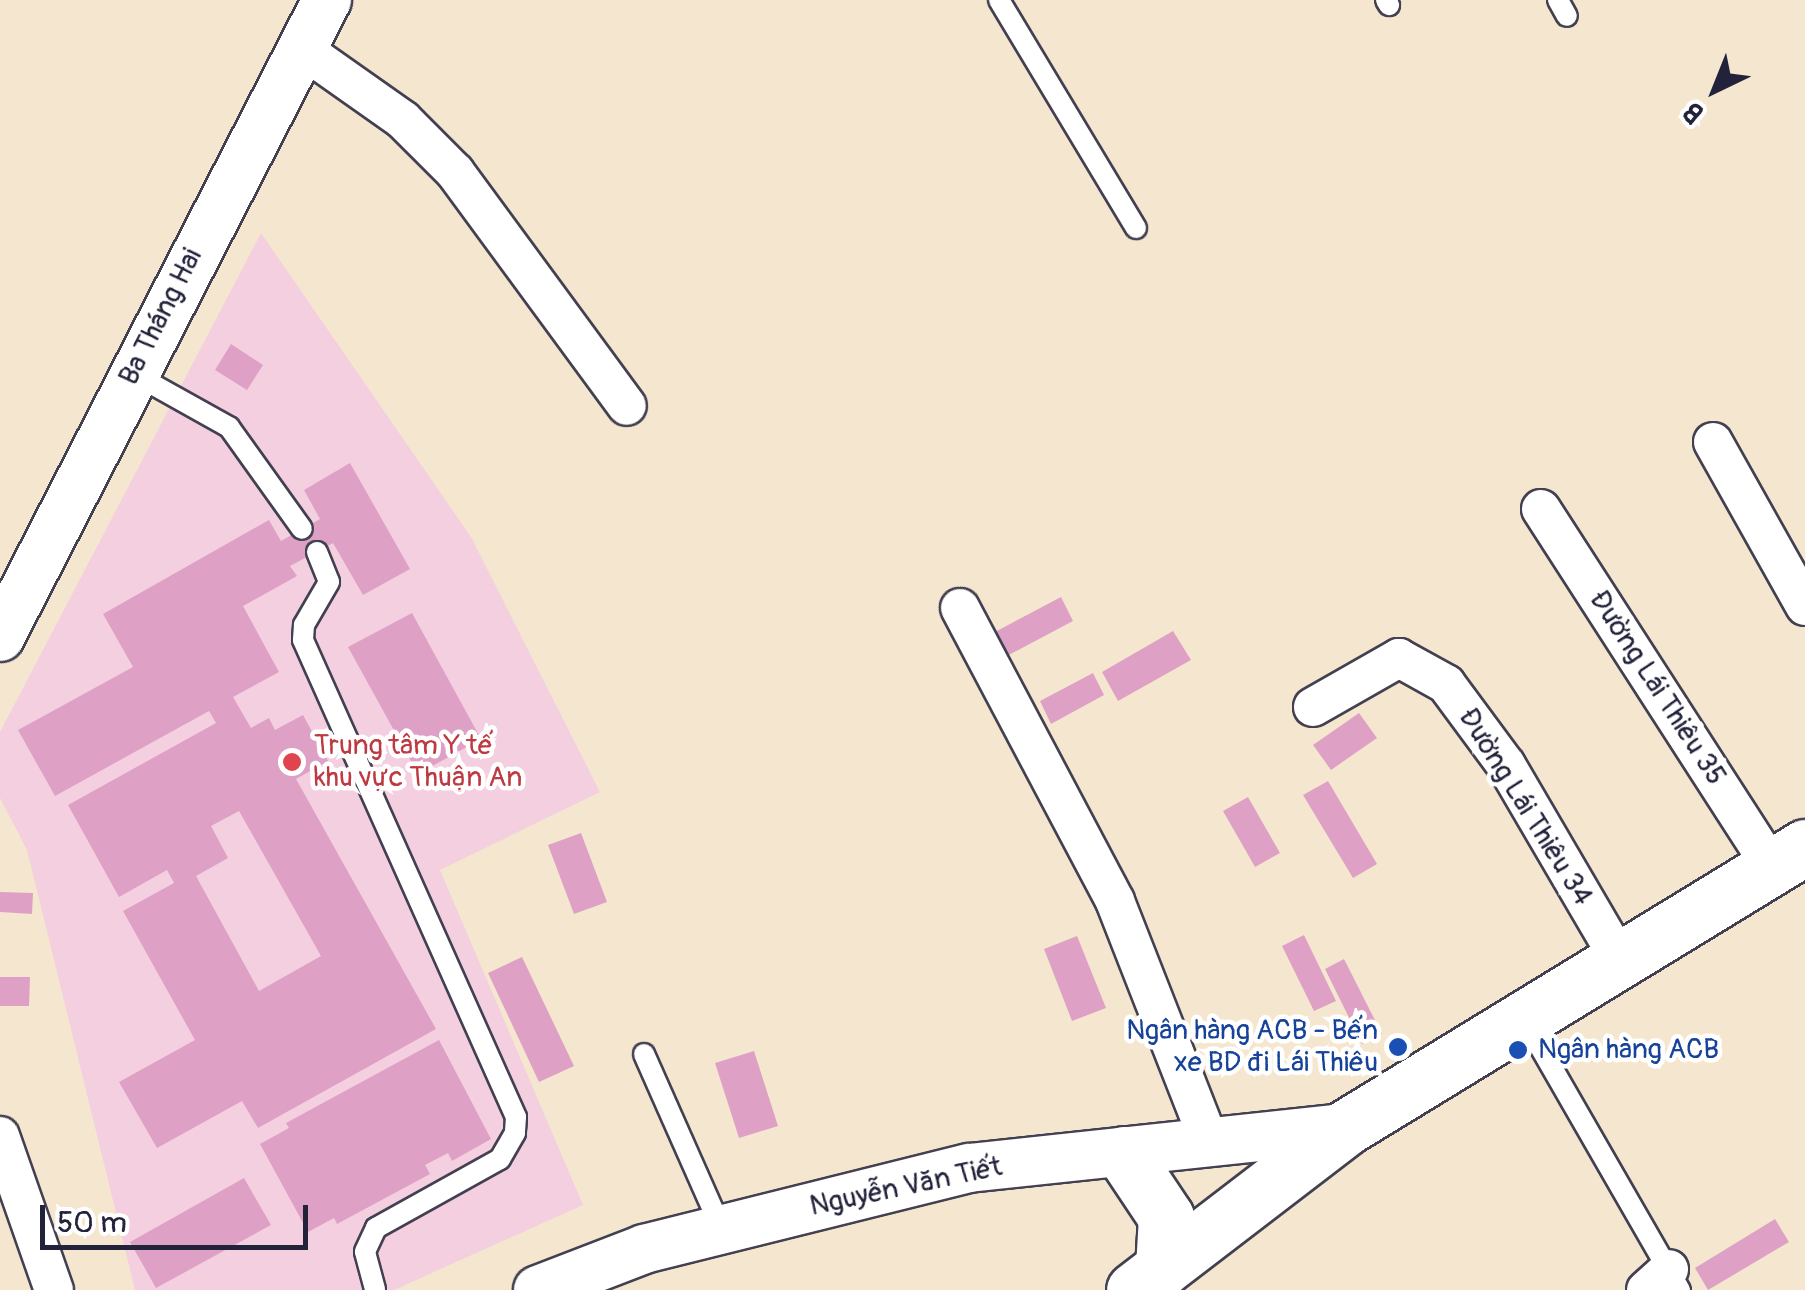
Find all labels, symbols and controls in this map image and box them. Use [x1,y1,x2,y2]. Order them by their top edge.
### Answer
north arrow [1665,40,1765,140]
text: B [1676,94,1712,131]
street label: Ba Tháng Hai [112,243,210,391]
street label: Đường Lái Thiêu 35 [1582,585,1732,791]
street label: Đường Lái Thiêu 34 [1451,702,1599,912]
place label: Trung tâm Y tế khu vực Thuận An [314,729,522,795]
marker: Trung tâm Y tế khu vực Thuận An [279,749,305,775]
place label: Ngân hàng ACB - Bến xe BD đi Lái Thiêu [1126,1014,1378,1080]
place label: Ngân hàng ACB [1538,1033,1719,1067]
marker: Ngân hàng ACB - Bến xe BD đi Lái Thiêu [1387,1036,1409,1058]
marker: Ngân hàng ACB [1507,1039,1529,1061]
street label: Nguyễn Văn Tiết [807,1150,1005,1224]
scale bar [45,1185,312,1247]
text: 50 m [57,1204,127,1241]

